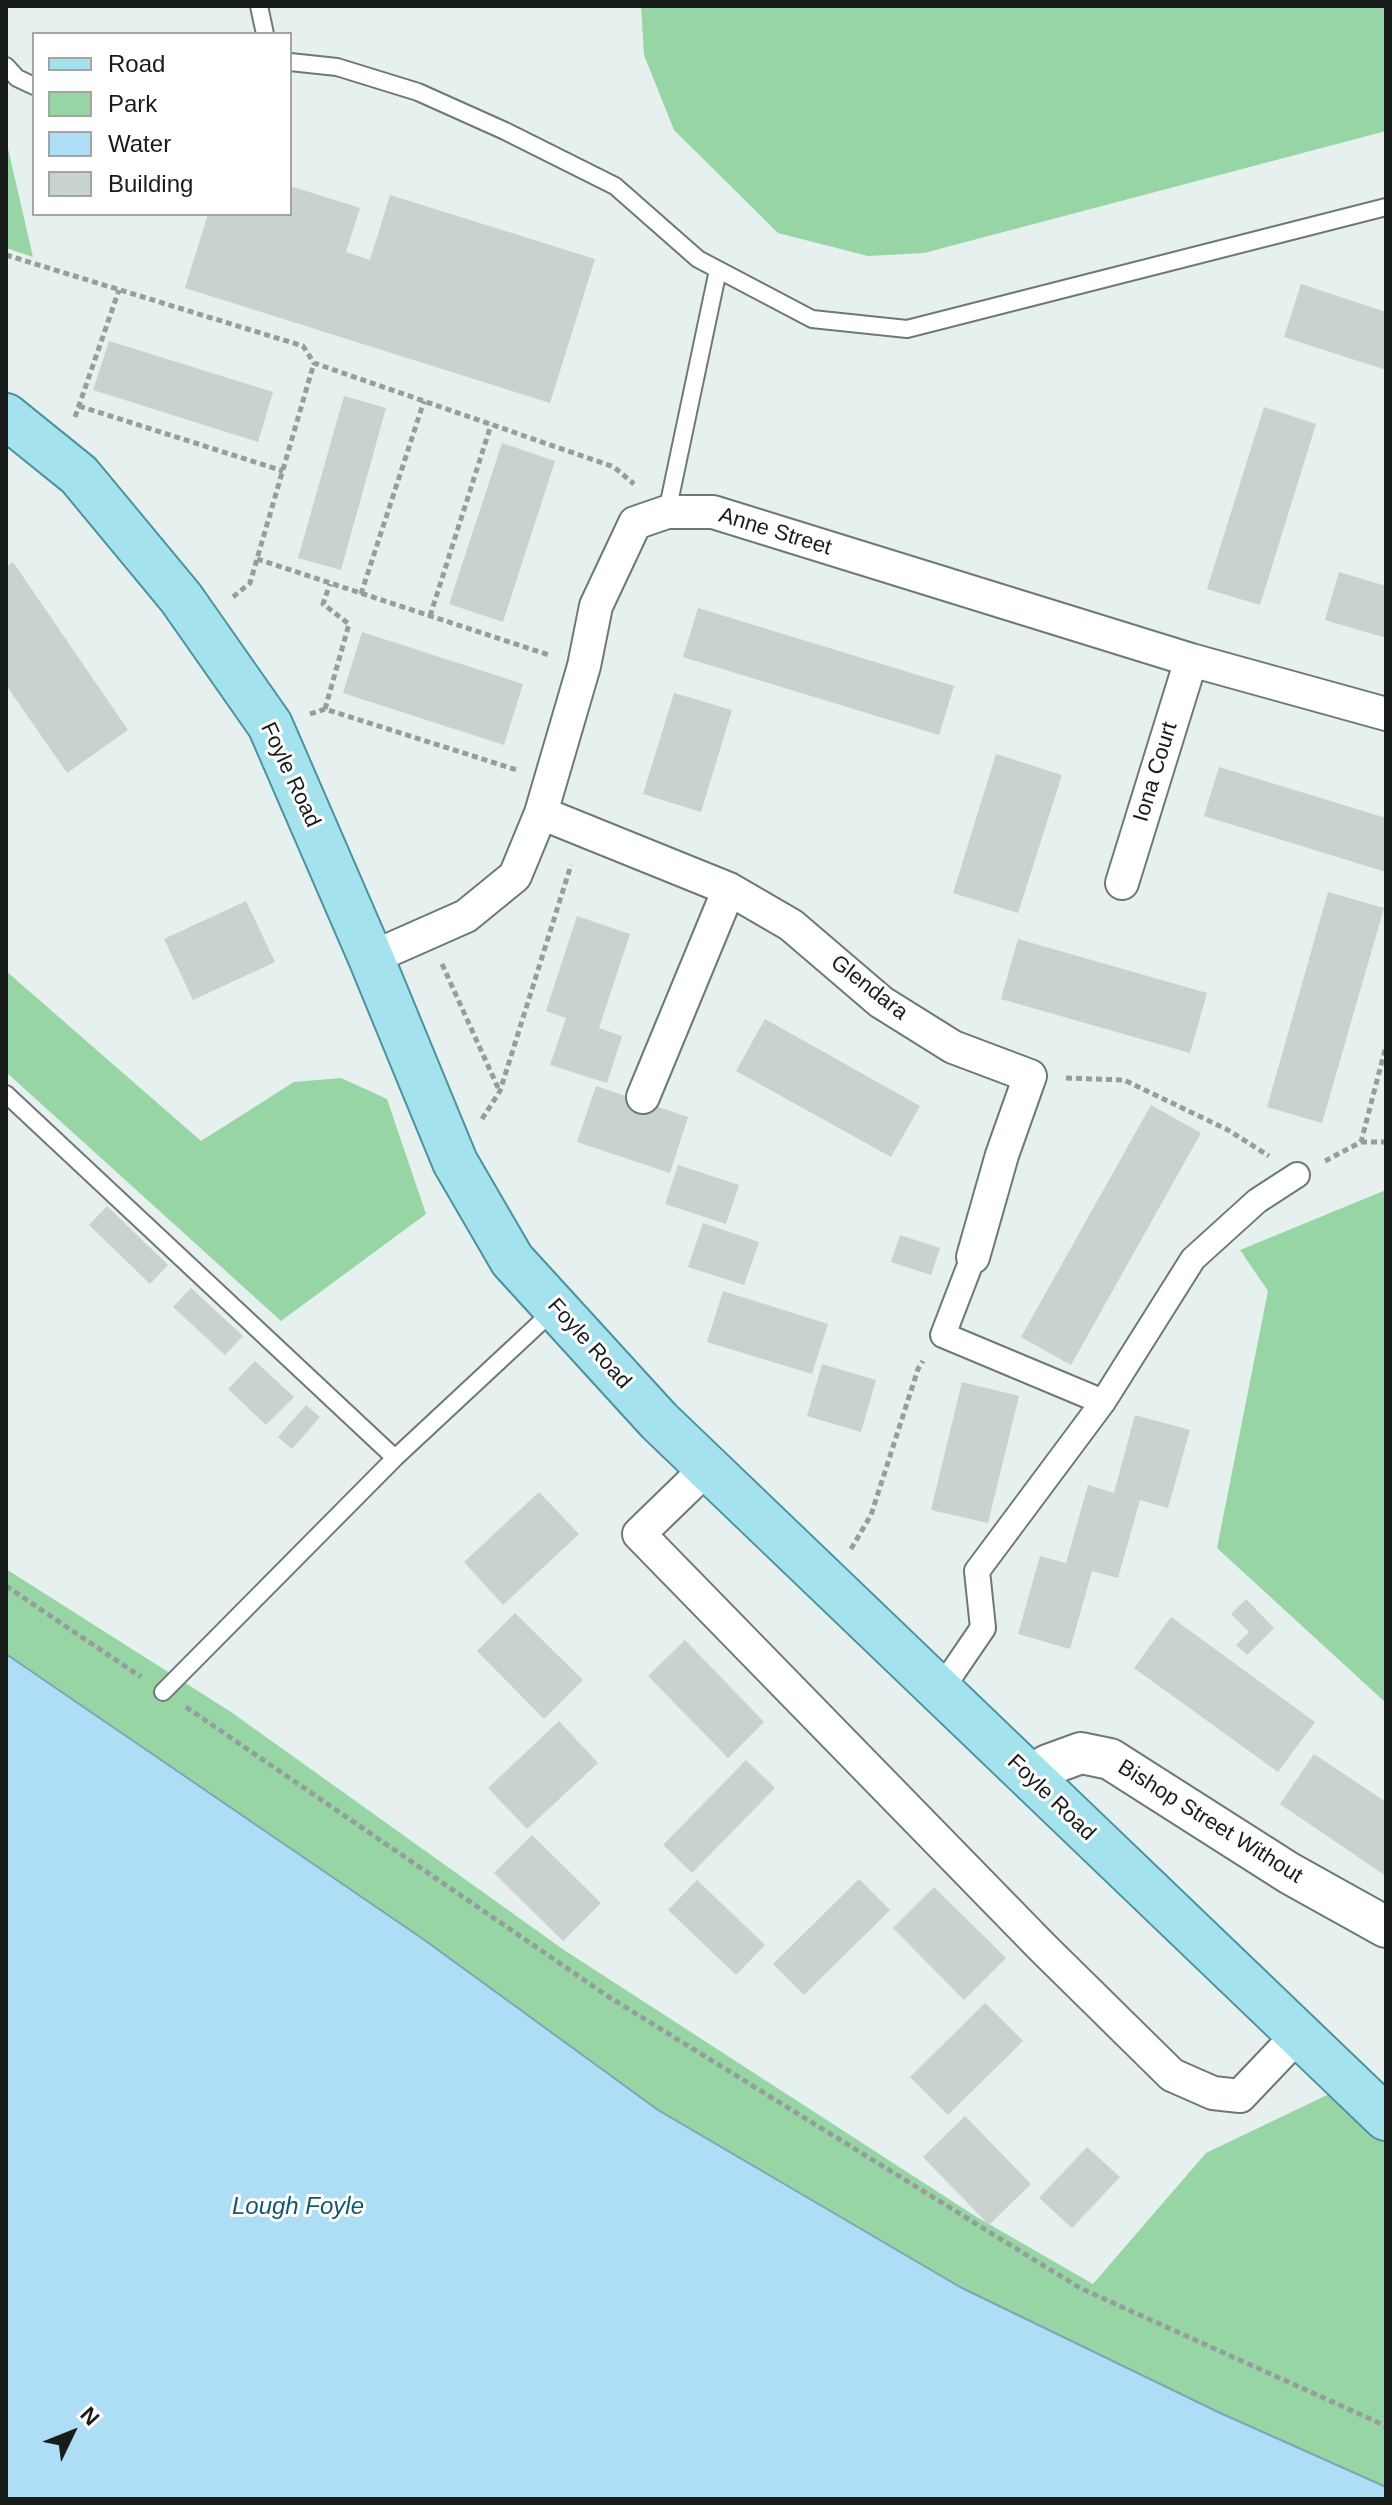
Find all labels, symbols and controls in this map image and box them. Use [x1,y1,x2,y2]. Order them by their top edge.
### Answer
legend [32,32,292,216]
text: Road [108,50,165,77]
text: Park [108,90,157,117]
text: Water [108,130,171,157]
text: Building [108,170,193,197]
street label: Anne Street [716,502,834,562]
street label: Foyle Road [254,718,326,832]
street label: Iona Court [1128,719,1184,825]
street label: Glendara [825,950,913,1026]
street label: Foyle Road [542,1293,636,1395]
street label: Foyle Road [1001,1749,1101,1847]
street label: Bishop Street Without [1113,1754,1307,1890]
water label: Lough Foyle [232,2193,364,2221]
north arrow [32,2393,112,2473]
text: N [75,2402,104,2431]

